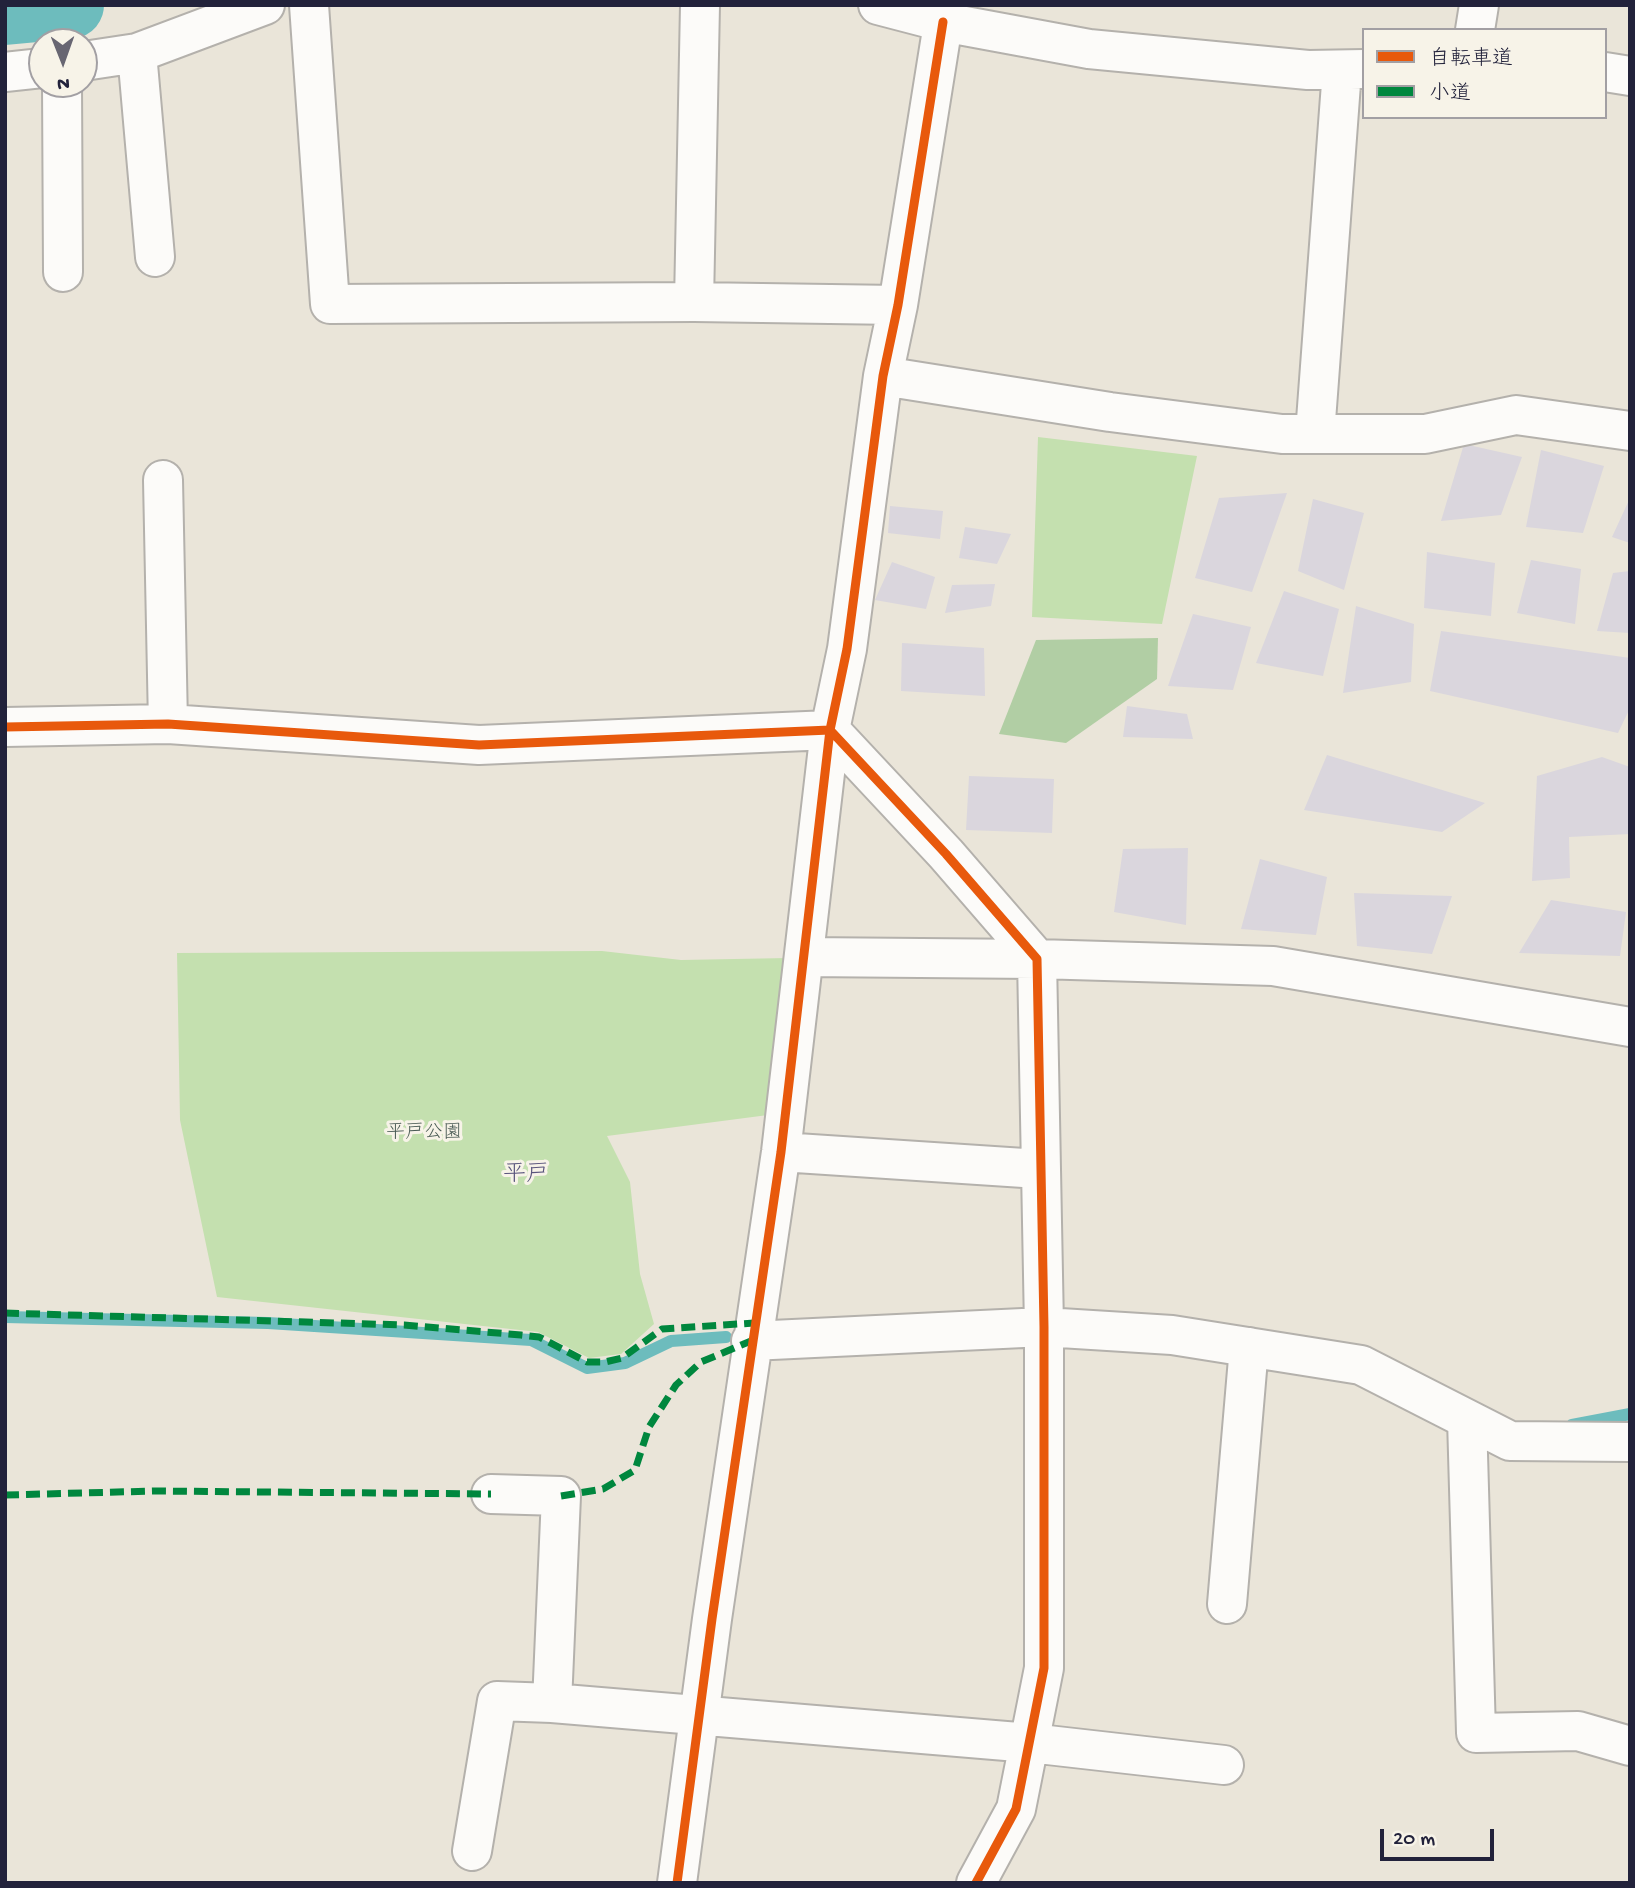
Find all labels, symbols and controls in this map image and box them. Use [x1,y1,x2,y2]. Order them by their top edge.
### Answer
north arrow [28,28,98,98]
legend [1362,28,1607,119]
text: 自転車道 [1429,48,1513,73]
text: N [57,71,70,94]
text: 小道 [1429,83,1471,108]
park label: 平戸公園 [386,1123,462,1145]
district label: 平戸 [503,1162,549,1190]
scale bar [1383,1814,1497,1858]
text: 20 m [1393,1828,1435,1853]

